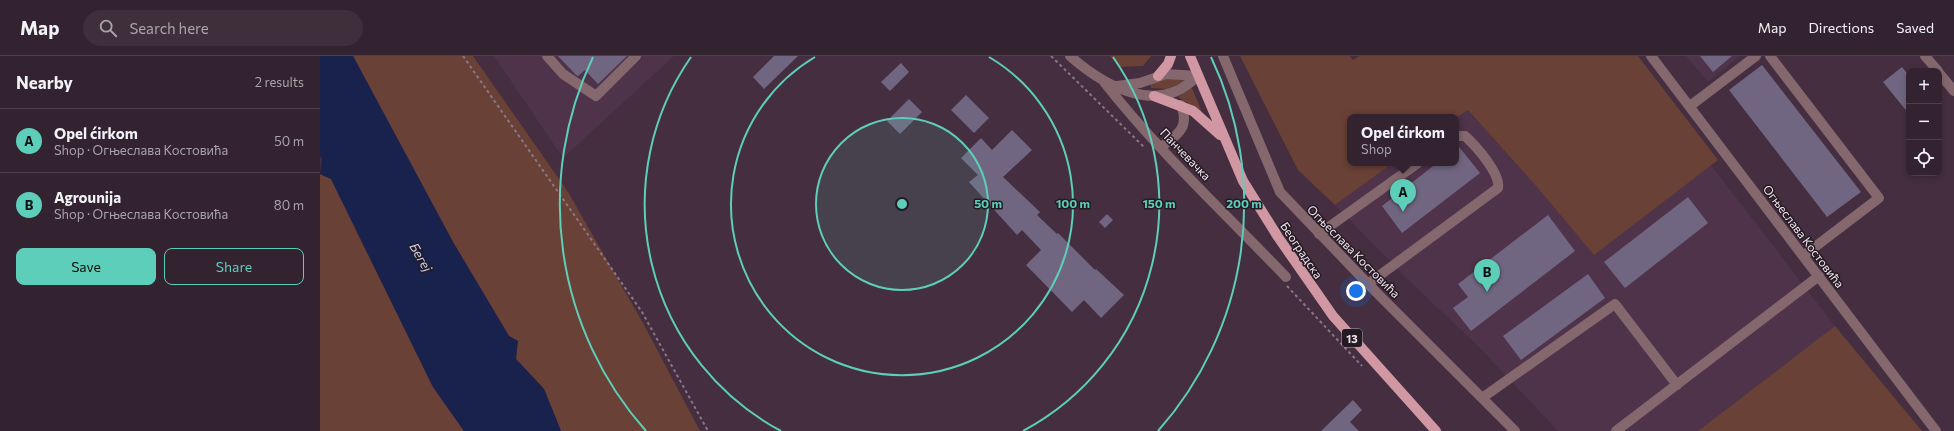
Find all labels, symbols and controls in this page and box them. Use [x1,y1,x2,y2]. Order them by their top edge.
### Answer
search box [83,10,363,46]
text: Map [20,16,59,39]
icon: search [97,17,119,39]
text: Search here [129,19,209,37]
text: Map [1758,19,1787,36]
text: Directions [1809,19,1874,36]
text: Saved [1896,19,1934,36]
map controls [1906,68,1942,176]
button: + [1906,68,1942,104]
text: Nearby [16,72,73,93]
text: 2 results [255,74,304,90]
button: − [1906,104,1942,140]
popup [1347,114,1459,166]
text: Opel ćirkom [1361,123,1445,141]
text: Opel ćirkom [54,124,138,142]
street label: Панчевачка [1158,125,1214,183]
text: A [24,133,34,149]
text: 50 m [274,133,304,149]
button: locate [1906,140,1942,176]
text: Shop [1361,141,1392,157]
text: Shop · Огњеслава Костовића [54,142,228,158]
pin: A [1390,179,1416,212]
street label: Огњеслава Костовића [1761,182,1847,290]
text: Agrounija [54,188,121,206]
text: 50 m [974,196,1002,210]
text: 100 m [1056,196,1090,210]
text: 150 m [1142,196,1176,210]
text: 200 m [1226,196,1262,210]
text: B [25,197,33,213]
text: 80 m [274,197,304,213]
centre of rings [895,197,909,211]
street label: Огњеслава Костовића [1305,202,1403,300]
text: Shop · Огњеслава Костовића [54,206,228,222]
street label: Београдска [1278,219,1326,281]
water label: Бегеј [406,240,436,275]
button: Save [16,248,156,285]
button: Share [164,248,304,285]
pin: B [1474,259,1500,292]
your location [1346,281,1366,301]
road number: 13 [1342,329,1362,347]

